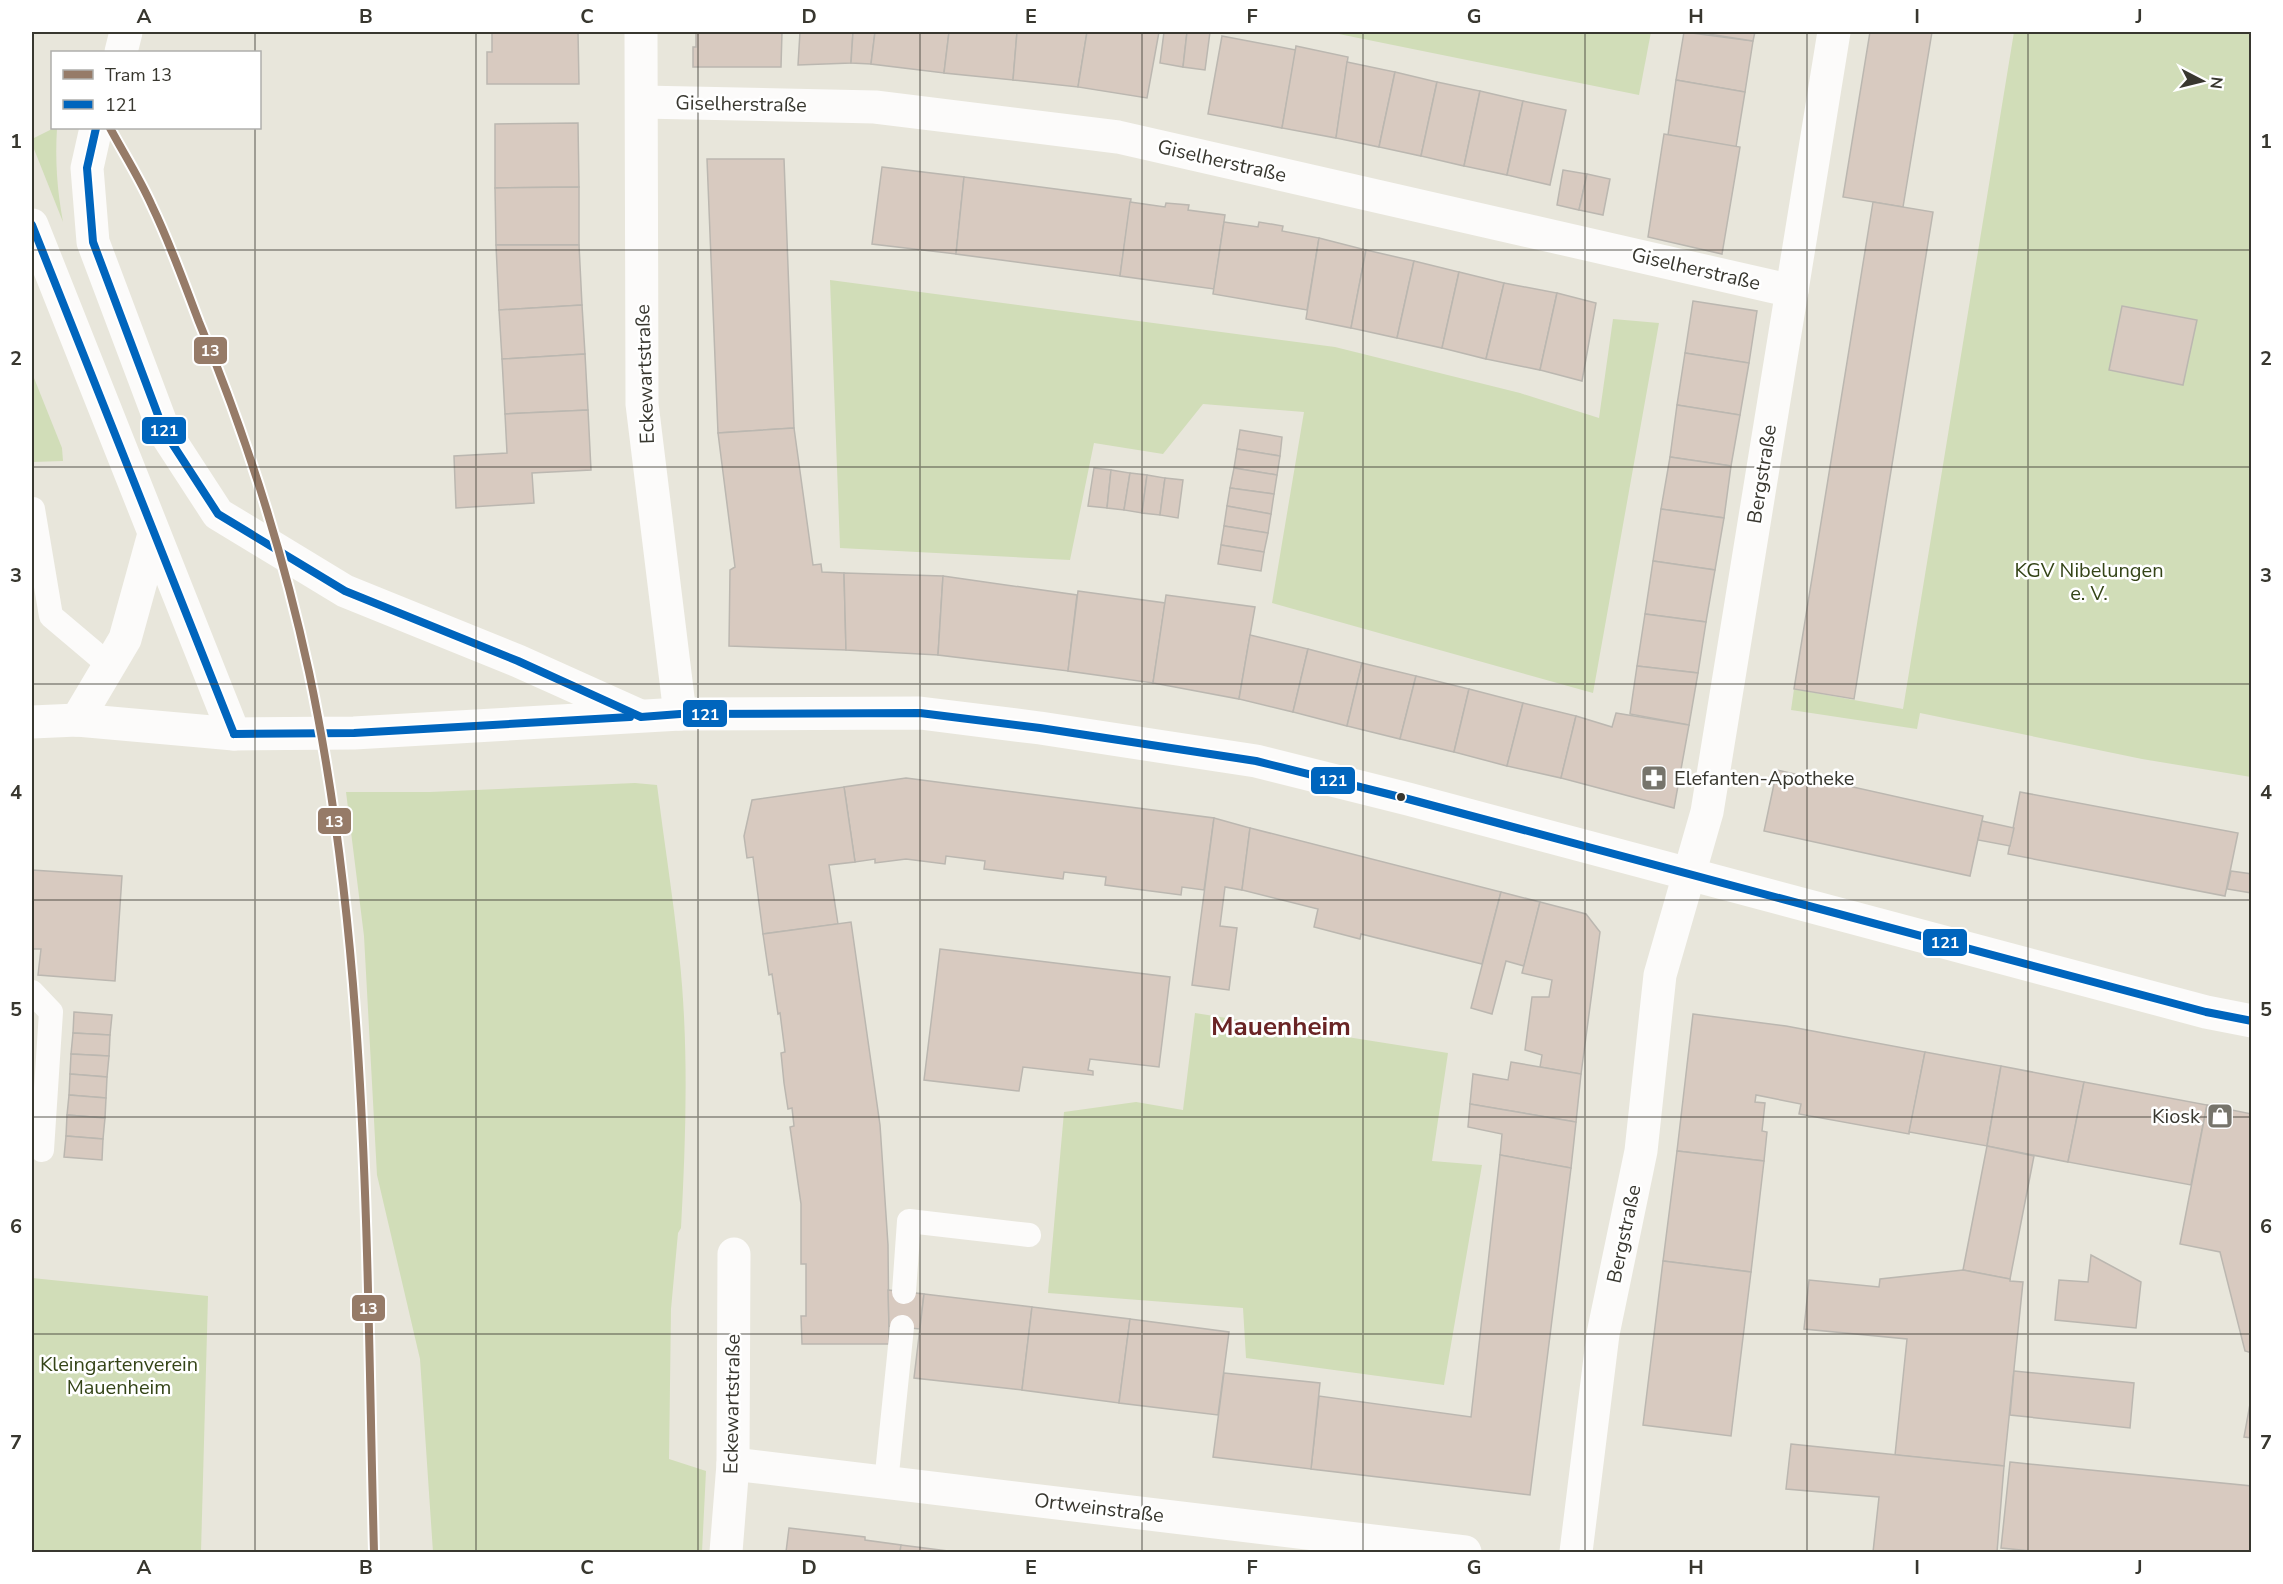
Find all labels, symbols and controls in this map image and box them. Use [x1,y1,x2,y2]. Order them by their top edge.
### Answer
text: A [137,3,152,30]
text: B [359,3,373,30]
text: C [580,3,594,30]
text: D [801,3,817,30]
text: E [1025,3,1037,30]
text: F [1246,3,1258,30]
text: G [1467,3,1481,30]
text: H [1688,3,1704,30]
text: I [1914,3,1920,30]
text: J [2134,3,2143,30]
legend [51,51,261,129]
north arrow [2172,51,2232,111]
text: Tram 13 [105,63,172,87]
text: N [2204,75,2228,90]
street label: Giselherstraße [675,89,807,119]
text: 121 [105,93,137,117]
text: 1 [10,128,22,155]
text: 1 [2260,128,2272,155]
street label: Giselherstraße [1155,133,1289,189]
street label: Giselherstraße [1629,241,1763,297]
street label: Eckewartstraße [629,304,661,444]
line badge: 13 [193,336,228,365]
text: 13 [200,340,220,362]
text: 2 [10,345,22,372]
text: 2 [2260,345,2272,372]
line badge: 121 [141,416,187,445]
text: 121 [150,420,178,442]
street label: Bergstraße [1741,422,1783,526]
park label: KGV Nibelungen e. V. [2014,557,2164,607]
text: 3 [10,562,22,589]
text: 3 [2260,562,2272,589]
line badge: 121 [682,699,728,728]
text: 121 [691,704,719,726]
pharmacy icon: Elefanten-Apotheke [1639,763,1669,793]
place label: Elefanten-Apotheke [1674,765,1854,792]
line badge: 121 [1310,766,1356,795]
text: 121 [1319,770,1347,792]
text: 4 [10,779,22,806]
text: 4 [2260,779,2272,806]
unlabelled marker [1395,791,1407,803]
line badge: 13 [317,807,352,835]
text: 13 [324,811,344,833]
line badge: 121 [1922,928,1968,957]
text: 121 [1931,932,1959,954]
text: 5 [10,996,22,1023]
text: 5 [2260,996,2272,1023]
district label: Mauenheim [1211,1009,1351,1044]
shop icon: Kiosk [2205,1101,2235,1131]
place label: Kiosk [2152,1103,2201,1130]
street label: Bergstraße [1600,1182,1648,1286]
text: 6 [10,1213,22,1240]
text: 6 [2260,1213,2272,1240]
line badge: 13 [351,1294,386,1322]
text: 13 [358,1298,378,1320]
street label: Eckewartstraße [717,1334,747,1474]
park label: Kleingartenverein Mauenheim [40,1351,198,1401]
text: 7 [10,1429,22,1456]
text: 7 [2260,1429,2272,1456]
street label: Ortweinstraße [1033,1487,1165,1529]
text: A [137,1554,152,1581]
text: B [359,1554,373,1581]
text: C [580,1554,594,1581]
text: D [801,1554,817,1581]
text: E [1025,1554,1037,1581]
text: F [1246,1554,1258,1581]
text: G [1467,1554,1481,1581]
text: H [1688,1554,1704,1581]
text: I [1914,1554,1920,1581]
text: J [2134,1554,2143,1581]

